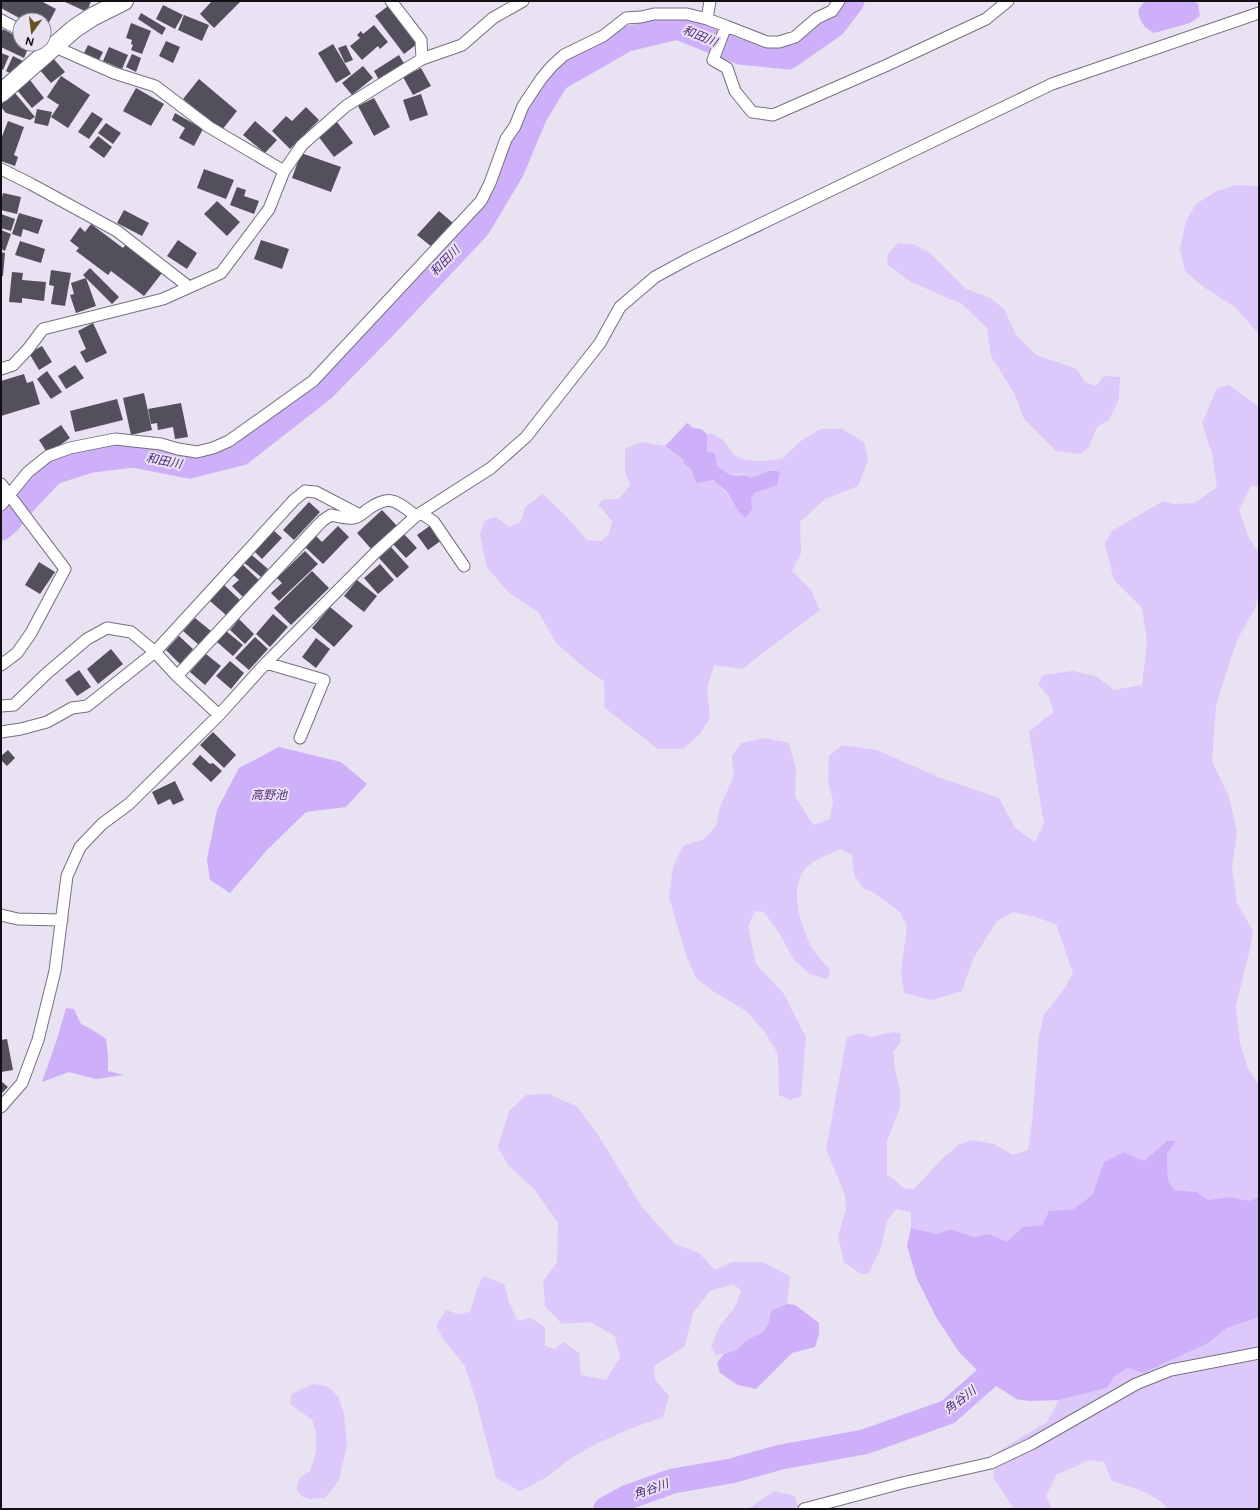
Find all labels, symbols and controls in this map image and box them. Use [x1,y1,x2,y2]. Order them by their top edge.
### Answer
north arrow [12,12,52,52]
water label: 和田川 [681,23,721,50]
text: N [24,34,35,49]
water label: 和田川 [427,242,464,279]
water label: 和田川 [145,451,185,472]
water label: 高野池 [251,788,288,802]
water label: 角谷川 [942,1382,980,1417]
water label: 角谷川 [632,1476,672,1501]

